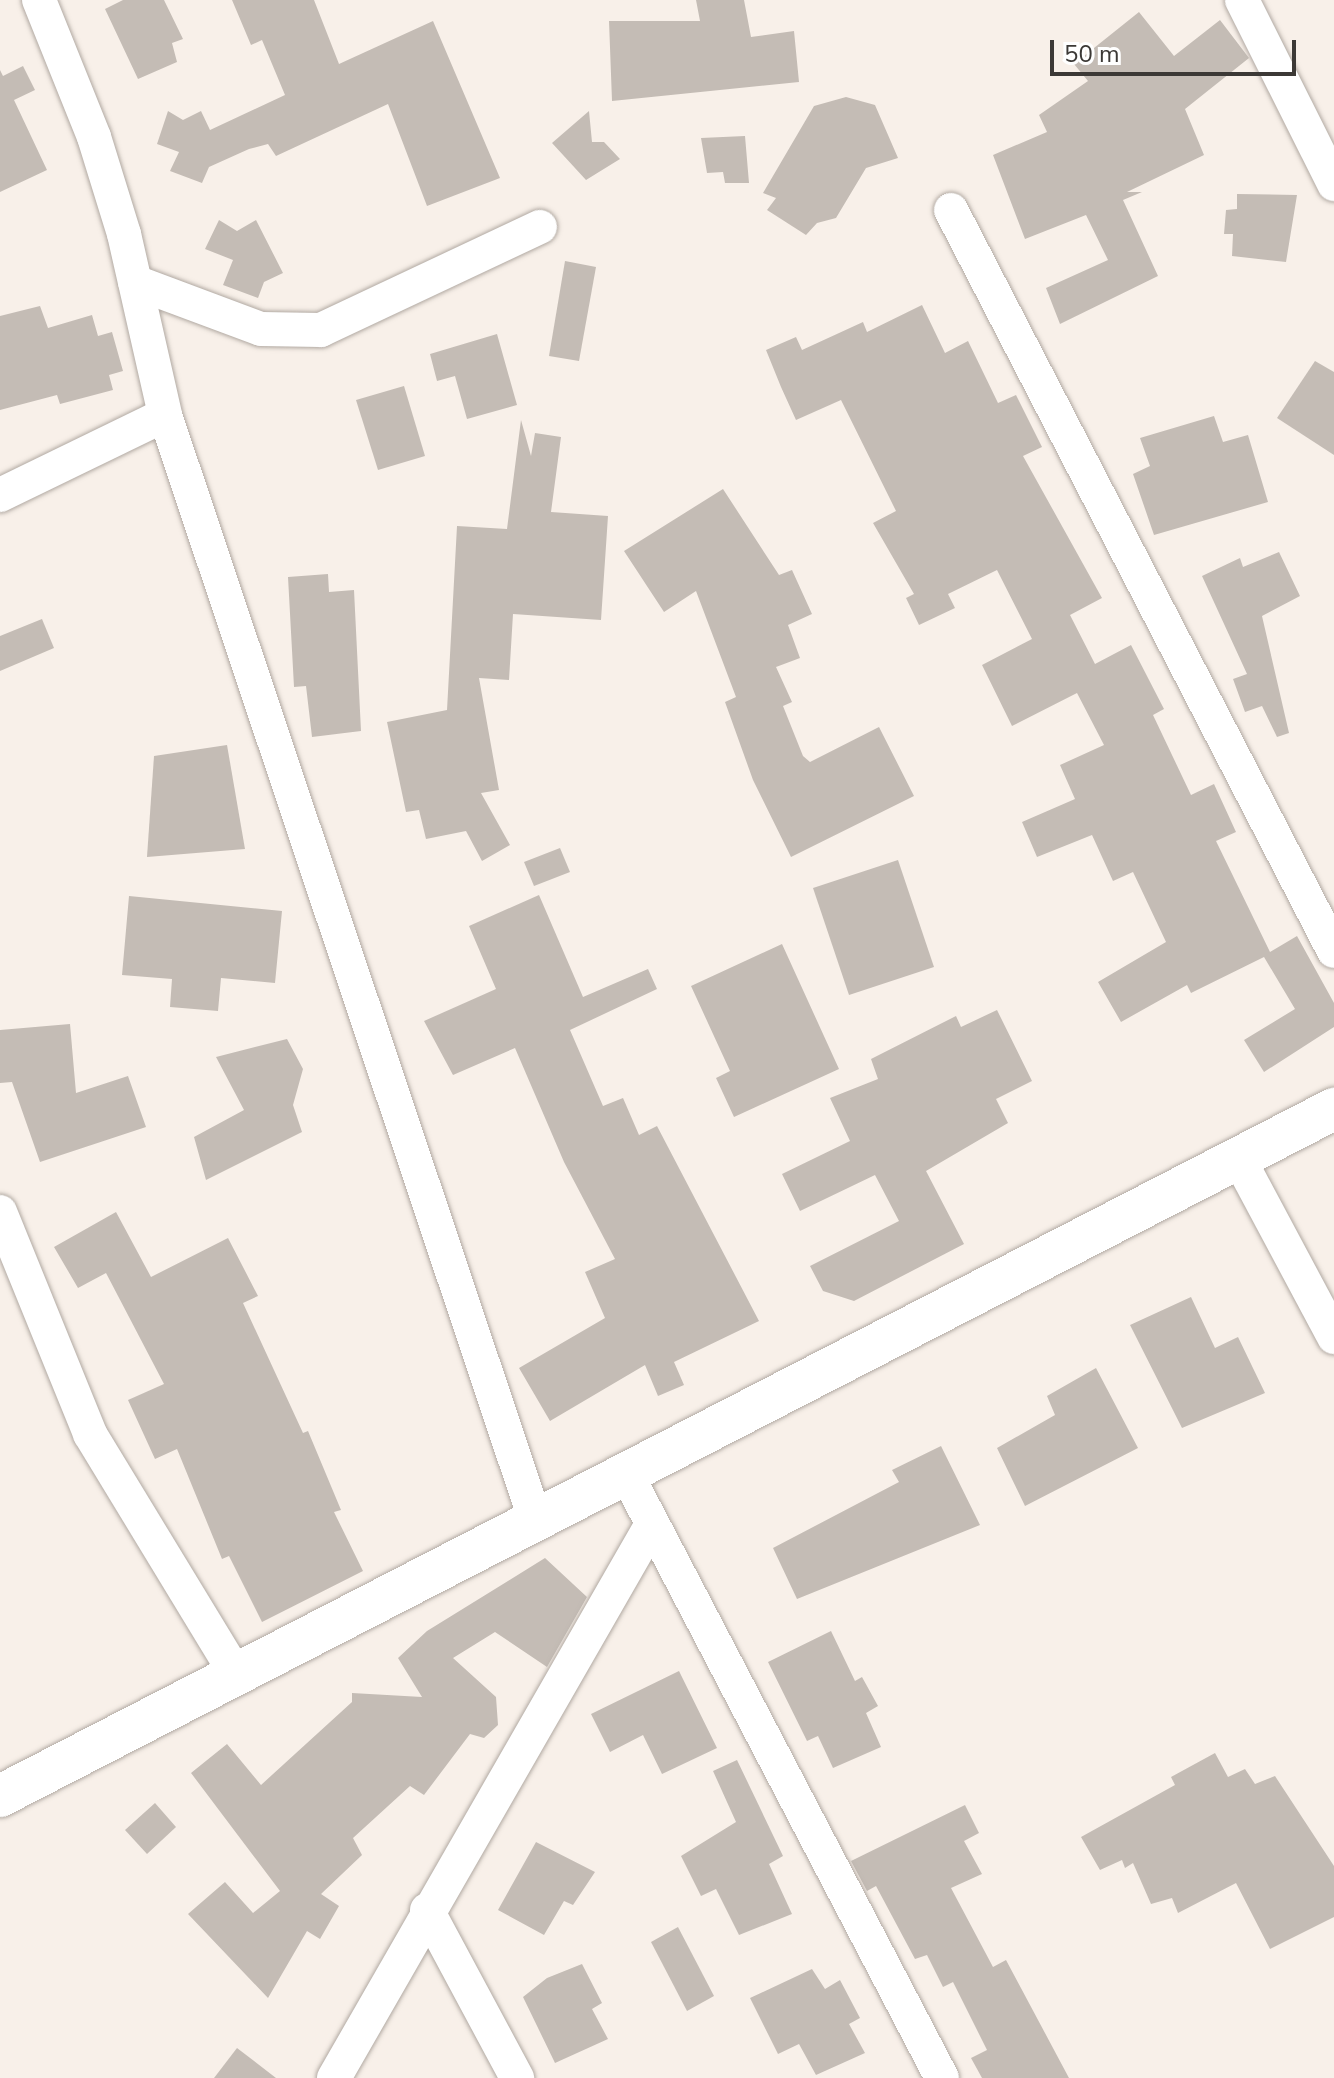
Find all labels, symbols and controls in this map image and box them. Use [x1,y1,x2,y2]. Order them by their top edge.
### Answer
scale bar [1054,24,1300,74]
text: 50 m [1064,38,1120,70]

